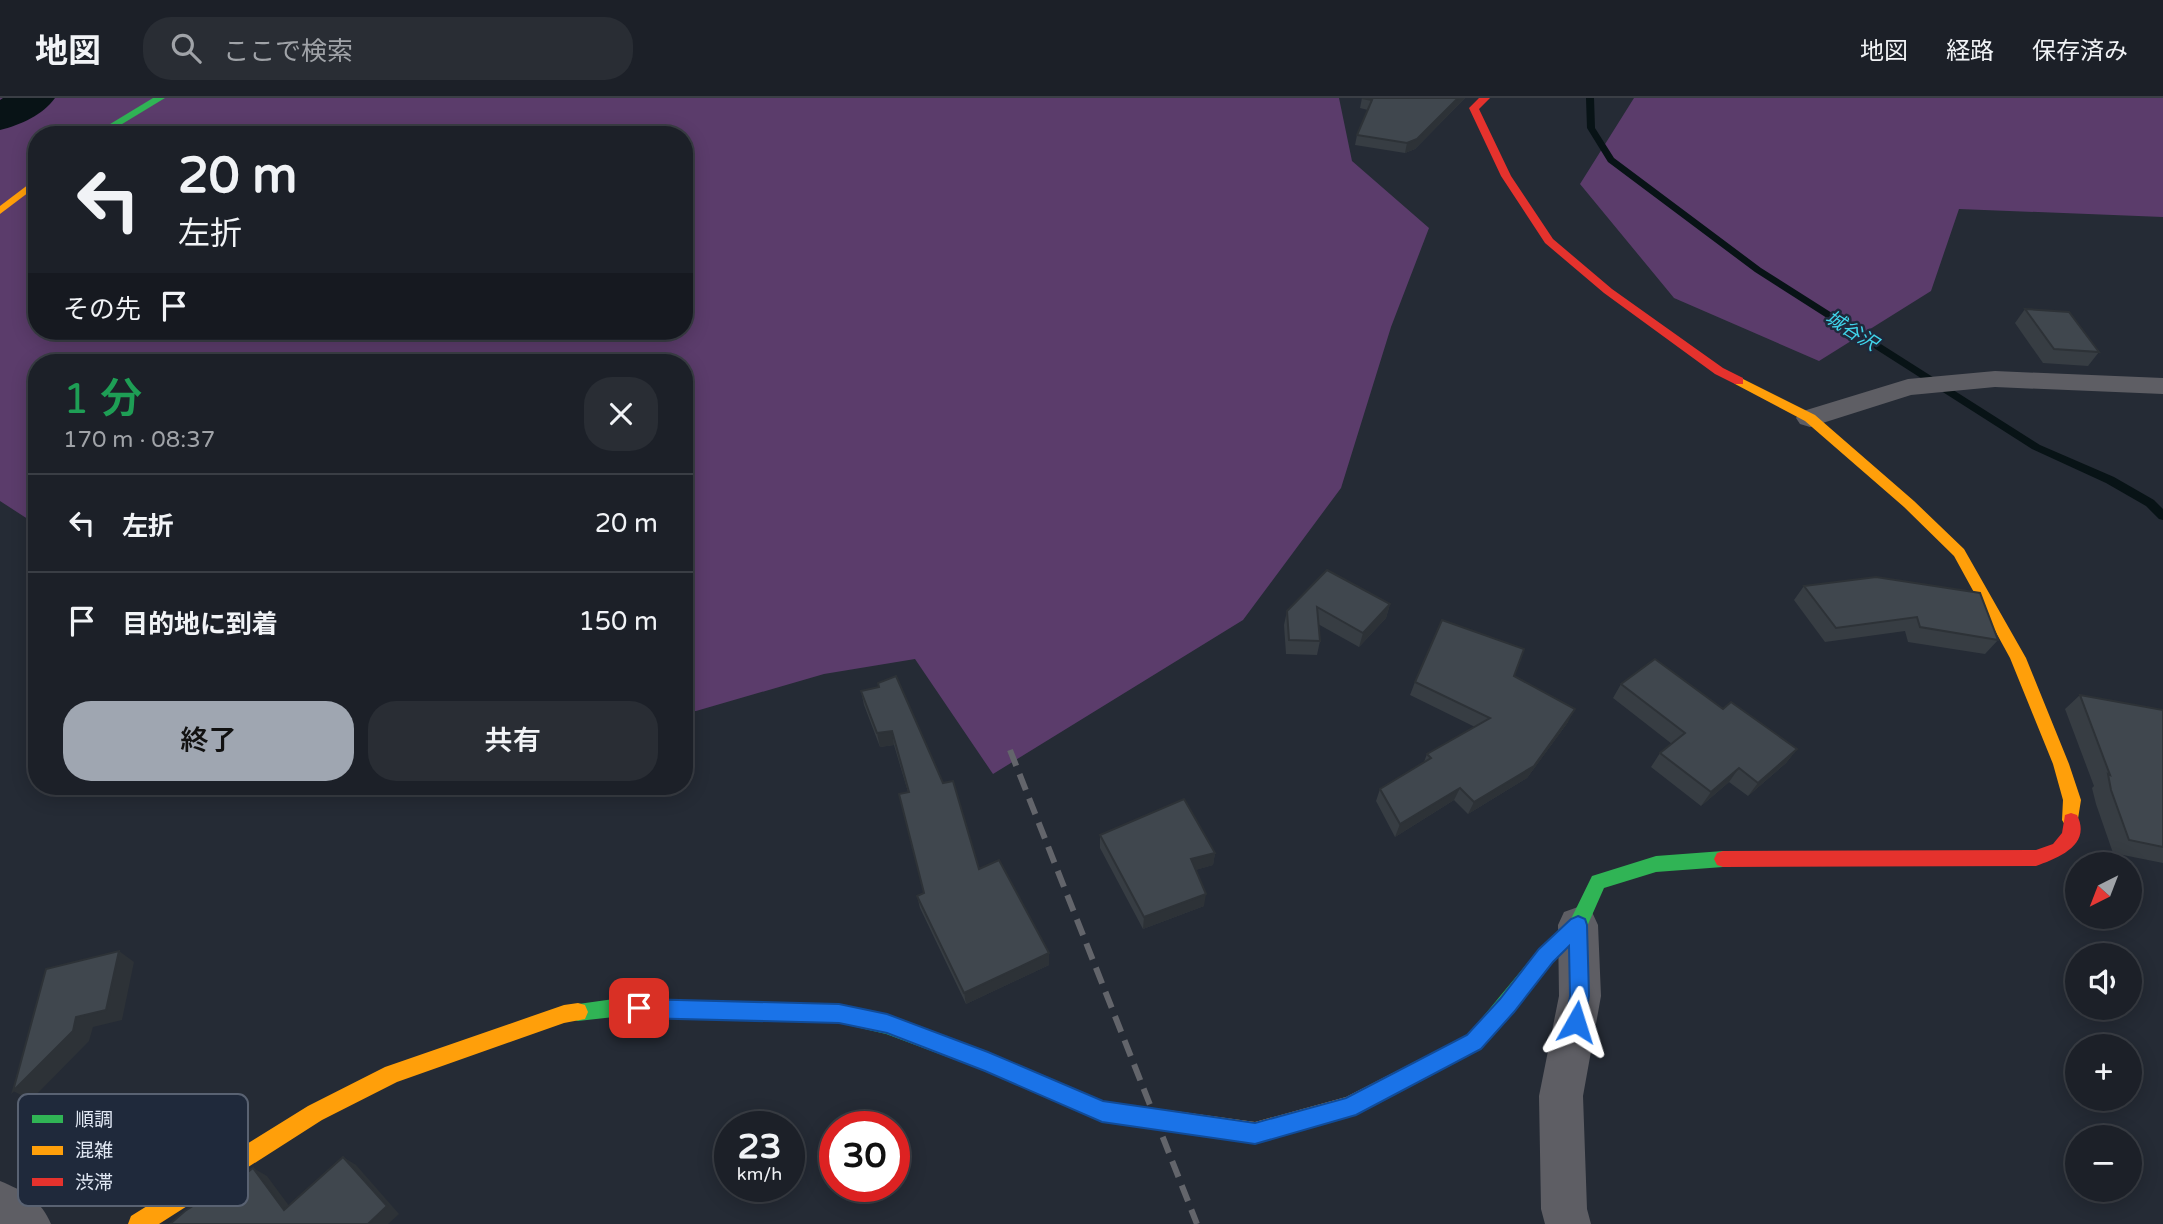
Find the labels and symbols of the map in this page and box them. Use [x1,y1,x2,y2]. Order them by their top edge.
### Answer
water label: 城谷沢 [1821,306,1884,357]
north arrow [2065,852,2142,929]
pin [609,978,669,1038]
position arrow [1539,985,1613,1059]
legend [18,1094,248,1206]
text: 順調 [75,1109,113,1131]
speed limit sign: 30 [819,1111,910,1202]
text: 混雑 [75,1140,113,1162]
text: 渋滞 [75,1172,113,1194]

